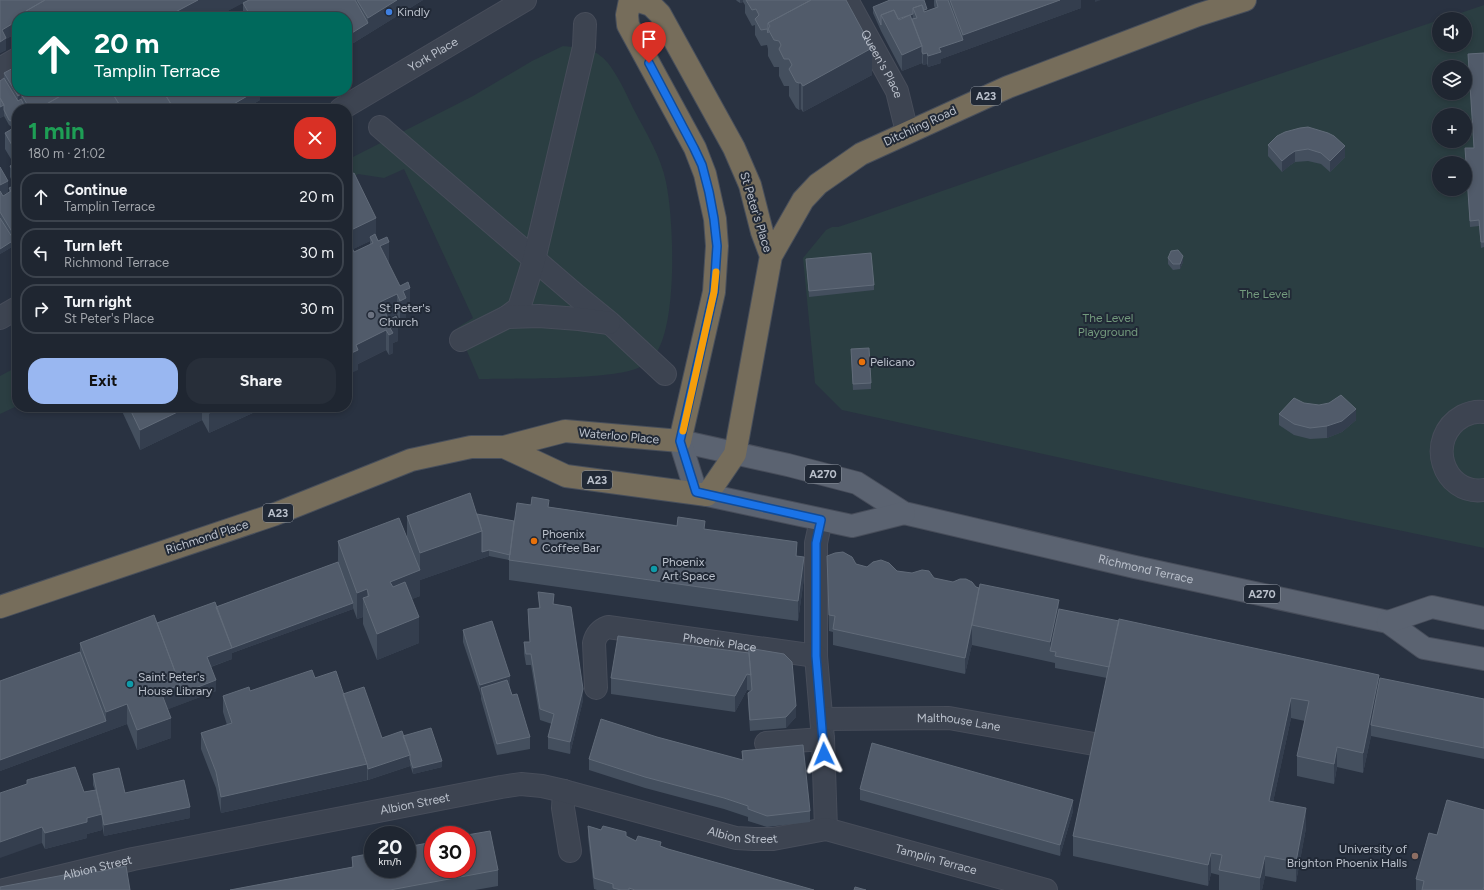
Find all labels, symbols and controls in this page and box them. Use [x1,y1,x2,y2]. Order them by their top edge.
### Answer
place label: Kindly [397,5,430,19]
marker: Kindly [384,7,394,17]
map controls [1432,12,1472,196]
button: sound [1432,12,1472,52]
pin [632,22,666,63]
text: 20 m [94,26,159,60]
street label: Queen's Place [858,27,906,100]
icon: ahead [28,28,80,80]
icon: arrive [638,28,660,50]
street label: York Place [406,34,461,75]
text: Tamplin Terrace [94,60,220,82]
button: layers [1432,60,1472,100]
road number: A23 [971,87,1001,105]
street label: Ditchling Road [881,103,959,149]
button: + [1432,108,1472,148]
text: 1 min [28,116,85,145]
button: close [294,117,336,159]
text: 180 m · 21:02 [28,146,105,161]
button: − [1432,156,1472,196]
street label: St Peter's Place [737,170,775,254]
text: Continue [64,181,127,199]
icon: ahead [30,186,52,208]
text: 20 m [300,188,334,206]
text: Tamplin Terrace [64,199,155,214]
text: Turn left [64,237,122,255]
icon: left [30,242,52,264]
text: 30 m [300,244,334,262]
text: Richmond Terrace [64,255,169,270]
park label: The Level [1240,287,1290,301]
text: Turn right [64,293,132,311]
icon: right [30,298,52,320]
text: 30 m [300,300,334,318]
place label: St Peter's Church [379,301,431,329]
marker: St Peter's Church [366,310,376,320]
text: St Peter's Place [64,311,154,326]
park label: The Level Playground [1078,311,1138,339]
place label: Pelicano [870,355,915,369]
marker: Pelicano [857,357,867,367]
button: Exit [28,358,178,404]
button: Share [186,358,336,404]
street label: Waterloo Place [578,426,660,447]
road number: A270 [805,465,841,483]
road number: A23 [582,471,612,489]
road number: A23 [263,504,293,522]
street label: Richmond Place [164,517,251,557]
place label: Phoenix Coffee Bar [542,527,600,555]
marker: Phoenix Coffee Bar [529,536,539,546]
street label: Richmond Terrace [1097,552,1195,587]
place label: Phoenix Art Space [662,555,716,583]
marker: Phoenix Art Space [649,564,659,574]
road number: A270 [1244,585,1280,603]
street label: Phoenix Place [682,630,758,655]
place label: Saint Peter's House Library [138,670,213,698]
marker: Saint Peter's House Library [125,679,135,689]
street label: Malthouse Lane [917,711,1002,734]
position arrow [803,733,845,775]
street label: Albion Street [379,790,452,818]
street label: Albion Street [706,824,779,846]
speed limit sign: 30 [424,826,476,878]
text: 20 [378,835,402,859]
street label: Tamplin Terrace [894,842,979,878]
place label: University of Brighton Phoenix Halls [1287,842,1408,870]
marker: University of Brighton Phoenix Halls [1410,851,1420,861]
street label: Albion Street [61,852,134,883]
text: km/h [379,855,401,868]

